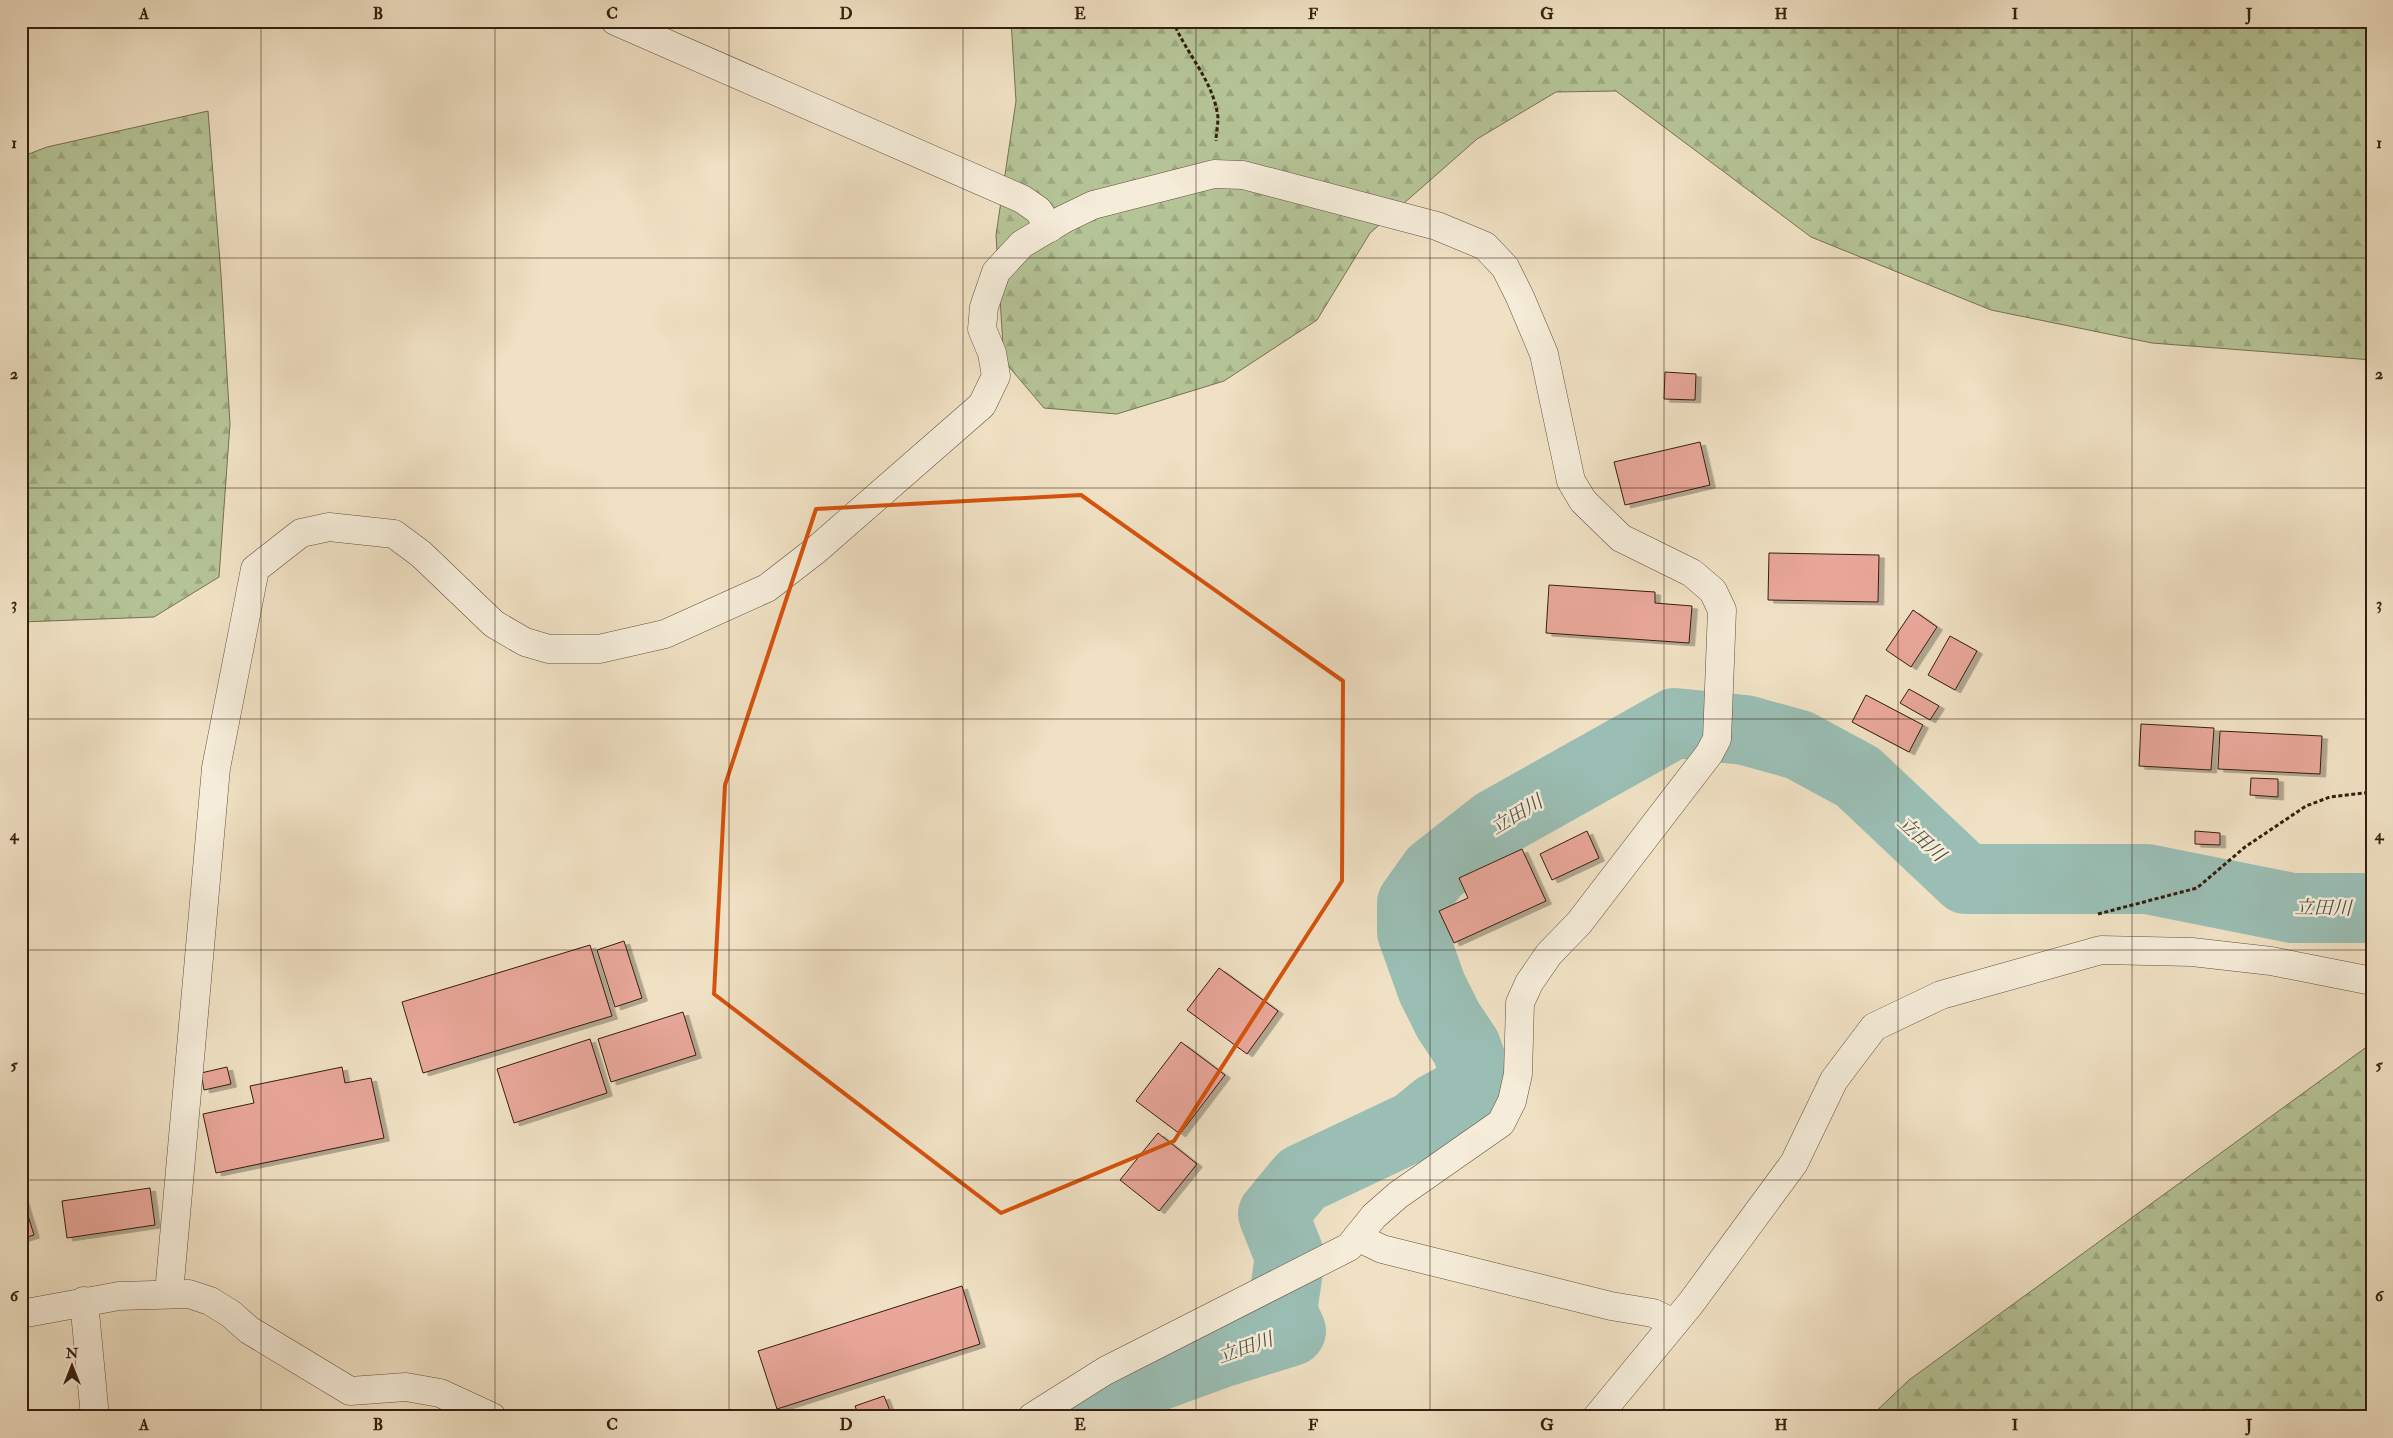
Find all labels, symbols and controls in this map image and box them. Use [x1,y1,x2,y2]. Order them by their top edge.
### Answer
text: A [138,4,150,24]
text: B [373,4,383,24]
text: C [606,4,618,24]
text: D [839,4,853,24]
text: E [1074,4,1086,24]
text: F [1308,4,1318,24]
text: G [1540,4,1554,24]
text: H [1774,4,1788,24]
text: I [2012,4,2019,24]
text: J [2245,4,2253,25]
text: 1 [11,133,17,153]
text: 1 [2376,133,2382,153]
text: 2 [10,364,18,384]
text: 2 [2375,364,2383,384]
text: 3 [11,594,17,614]
text: 3 [2376,594,2382,614]
water label: 立田川 [1486,789,1549,840]
water label: 立田川 [1892,811,1952,868]
text: 4 [9,825,20,845]
text: 4 [2374,825,2385,845]
water label: 立田川 [2294,896,2354,921]
text: 5 [10,1055,18,1075]
text: 5 [2375,1055,2383,1075]
text: 6 [10,1286,20,1306]
text: 6 [2375,1286,2385,1306]
water label: 立田川 [1214,1327,1278,1369]
north arrow [48,1340,98,1390]
text: N [65,1345,79,1362]
text: A [138,1415,150,1435]
text: B [373,1415,383,1435]
text: C [606,1415,618,1435]
text: D [839,1415,853,1435]
text: E [1074,1415,1086,1435]
text: F [1308,1415,1318,1435]
text: G [1540,1415,1554,1435]
text: H [1774,1415,1788,1435]
text: I [2012,1415,2019,1435]
text: J [2245,1415,2253,1436]

